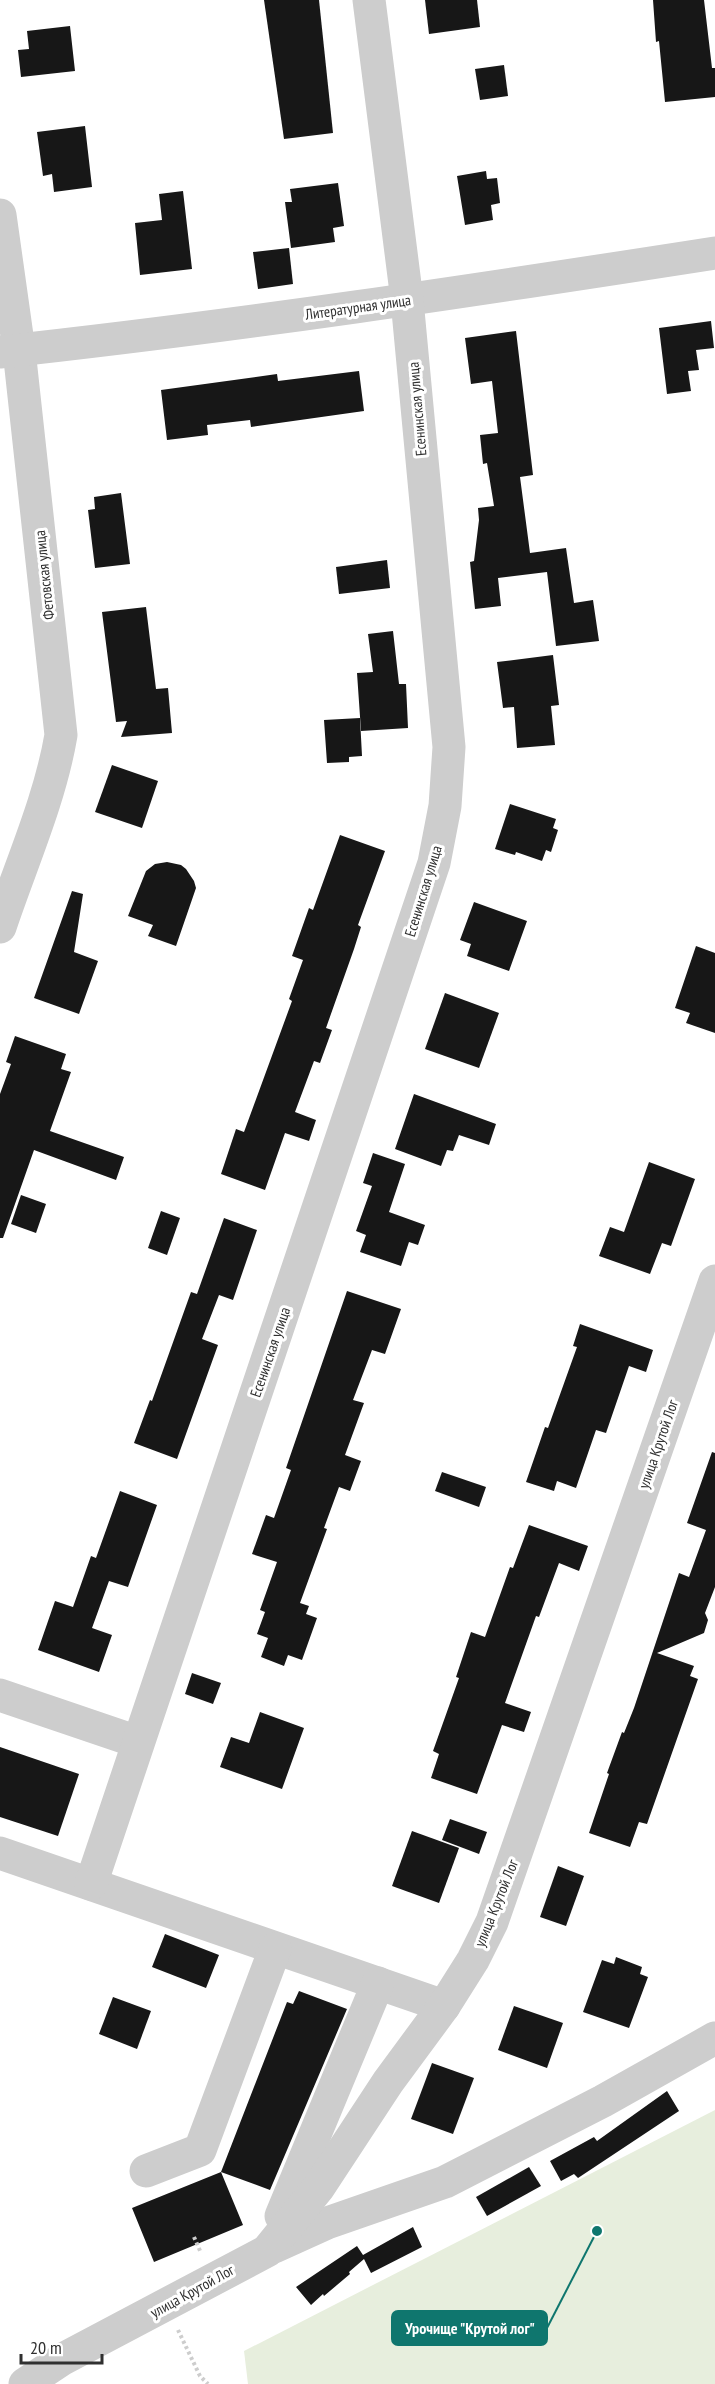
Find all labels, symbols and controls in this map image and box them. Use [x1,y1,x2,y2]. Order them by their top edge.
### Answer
street label: Литературная улица [303,290,412,324]
street label: Есенинская улица [403,361,431,457]
street label: Фетовская улица [30,529,58,621]
street label: Есенинская улица [400,843,446,939]
street label: Есенинская улица [246,1304,294,1400]
street label: улица Крутой Лог [634,1397,682,1491]
street label: улица Крутой Лог [470,1856,522,1950]
street label: улица Крутой Лог [147,2260,238,2322]
callout: Урочище "Крутой лог" [392,2311,547,2345]
text: Урочище "Крутой лог" [404,2318,535,2338]
scale bar [21,2327,102,2365]
text: 20 m [30,2336,62,2359]

